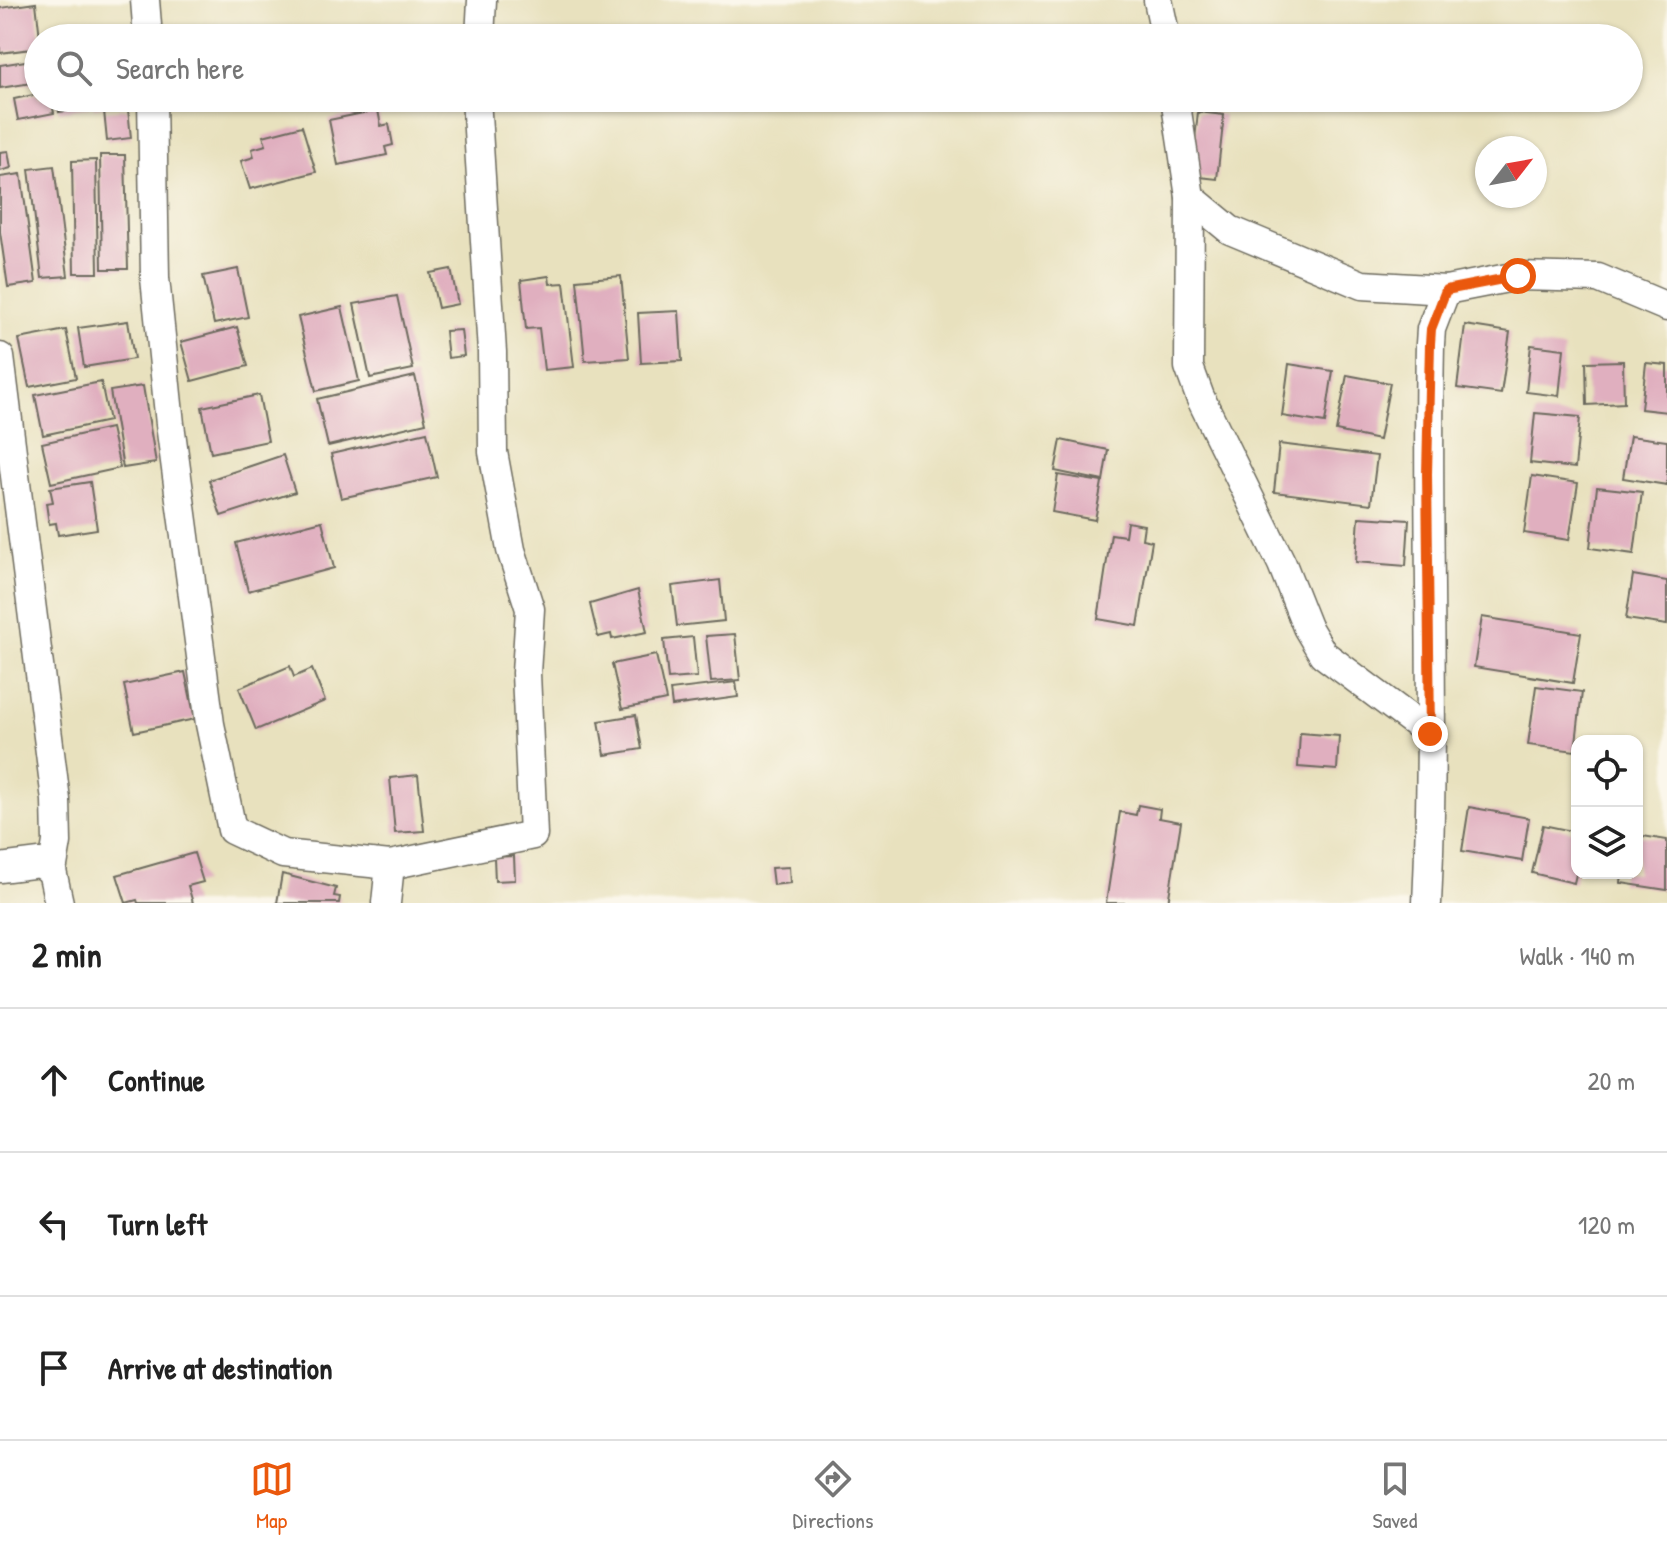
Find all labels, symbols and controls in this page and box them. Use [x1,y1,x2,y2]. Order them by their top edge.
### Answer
search box [24,24,1643,112]
icon: search [52,46,96,90]
text: Search here [116,48,244,88]
north arrow [1475,136,1547,208]
route start [1500,258,1536,294]
route end [1412,716,1448,752]
map controls [1571,735,1643,879]
button: locate [1571,735,1643,807]
button: layers [1571,807,1643,879]
text: 2 min [32,932,102,978]
text: Walk · 140 m [1519,938,1635,973]
icon: ahead [32,1058,76,1102]
text: Continue [108,1060,205,1100]
text: 20 m [1588,1063,1635,1098]
icon: left [32,1202,76,1246]
text: Turn left [108,1204,207,1244]
text: 120 m [1578,1207,1635,1242]
icon: arrive [32,1346,76,1390]
text: Arrive at destination [108,1348,333,1388]
tab: Map [250,1457,294,1535]
tab: Directions [793,1457,874,1535]
tab: Saved [1373,1457,1417,1535]

